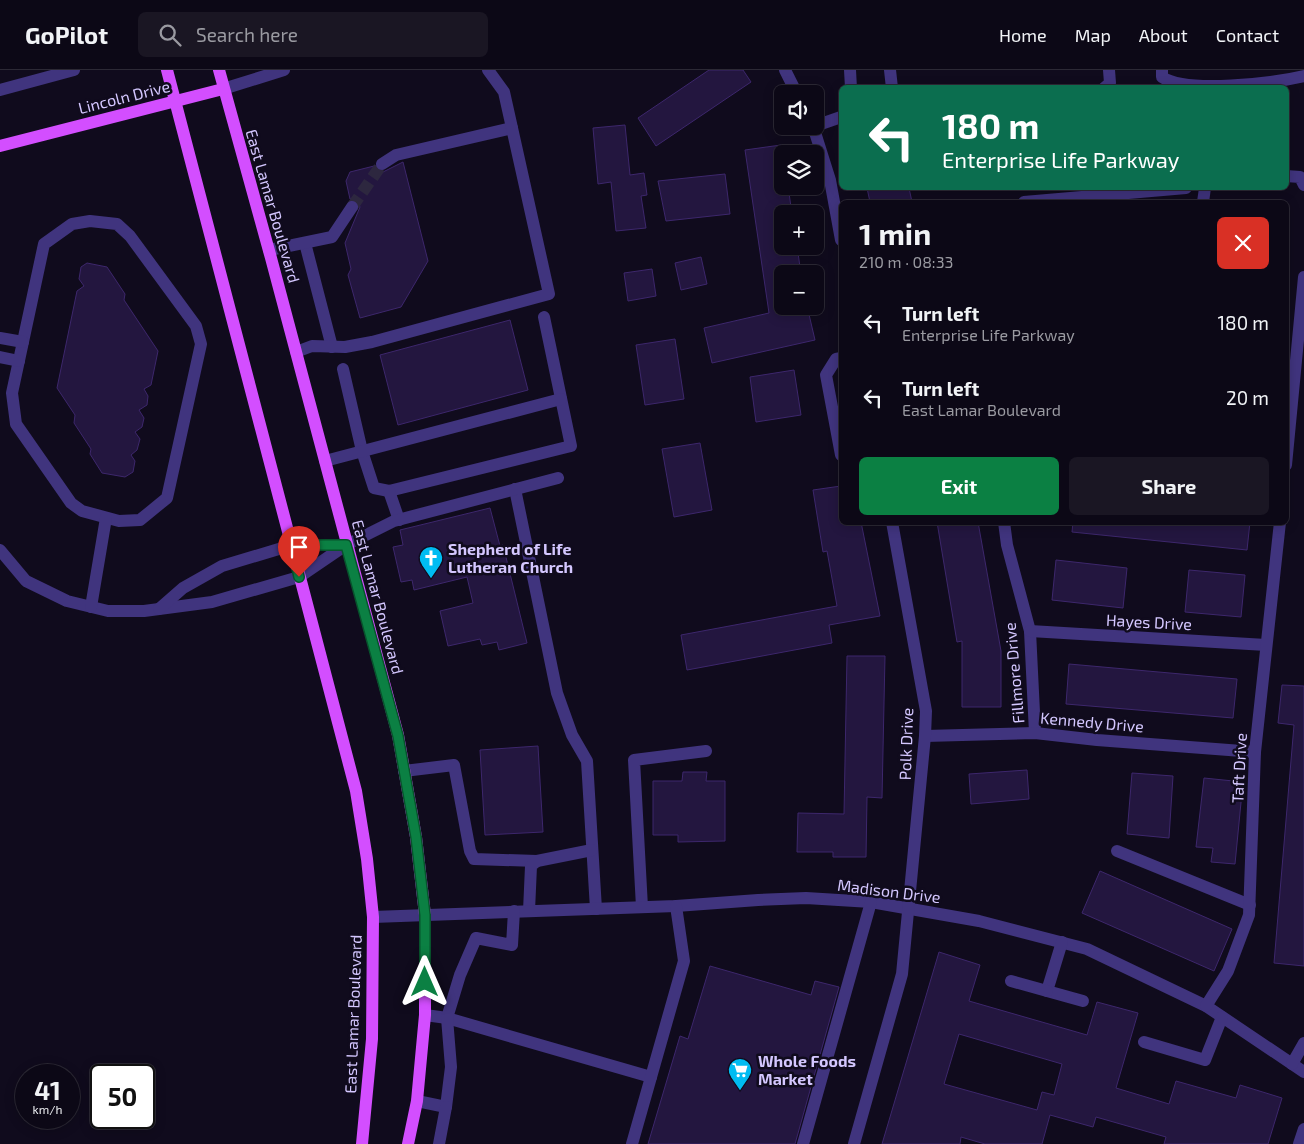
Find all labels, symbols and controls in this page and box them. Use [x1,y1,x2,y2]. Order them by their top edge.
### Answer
search box [138,12,488,57]
text: GoPilot [25,20,108,49]
icon: search [156,21,184,49]
text: Search here [196,23,298,46]
text: Home [999,24,1047,46]
text: Map [1075,24,1111,46]
text: About [1139,24,1188,46]
text: Contact [1216,24,1279,46]
street label: Lincoln Drive [76,76,172,117]
map controls [774,85,824,315]
button: sound [774,85,824,135]
text: 180 m [942,104,1039,146]
icon: left [859,105,924,170]
street label: East Lamar Boulevard [242,127,305,285]
button: layers [774,145,824,195]
text: Enterprise Life Parkway [942,146,1180,172]
button: + [774,205,824,255]
text: 1 min [859,215,931,251]
button: close [1217,217,1269,269]
text: 210 m · 08:33 [859,252,953,271]
button: − [774,265,824,315]
text: Turn left [902,302,979,325]
icon: left [859,309,887,337]
text: 180 m [1218,311,1269,334]
text: Enterprise Life Parkway [902,325,1075,344]
text: Turn left [902,377,979,400]
icon: left [859,384,887,412]
text: 20 m [1226,386,1269,409]
text: East Lamar Boulevard [902,400,1061,419]
button: Exit [859,457,1059,515]
button: Share [1069,457,1269,515]
street label: East Lamar Boulevard [349,518,408,676]
pin [278,526,320,577]
icon: arrive [285,533,313,561]
place label: Shepherd of Life Lutheran Church [448,539,573,576]
church icon: Shepherd of Life Lutheran Church [418,545,444,579]
street label: Hayes Drive [1106,610,1193,633]
street label: Fillmore Drive [1000,622,1027,724]
street label: Polk Drive [895,707,916,781]
street label: Kennedy Drive [1039,708,1145,735]
street label: Taft Drive [1227,732,1250,804]
street label: Madison Drive [836,875,942,906]
street label: East Lamar Boulevard [340,934,365,1094]
position arrow [398,955,450,1007]
place label: Whole Foods Market [758,1051,856,1088]
supermarket icon: Whole Foods Market [727,1057,753,1091]
speed limit sign: 50 [90,1064,155,1129]
text: 41 [34,1075,61,1105]
text: km/h [33,1102,62,1116]

